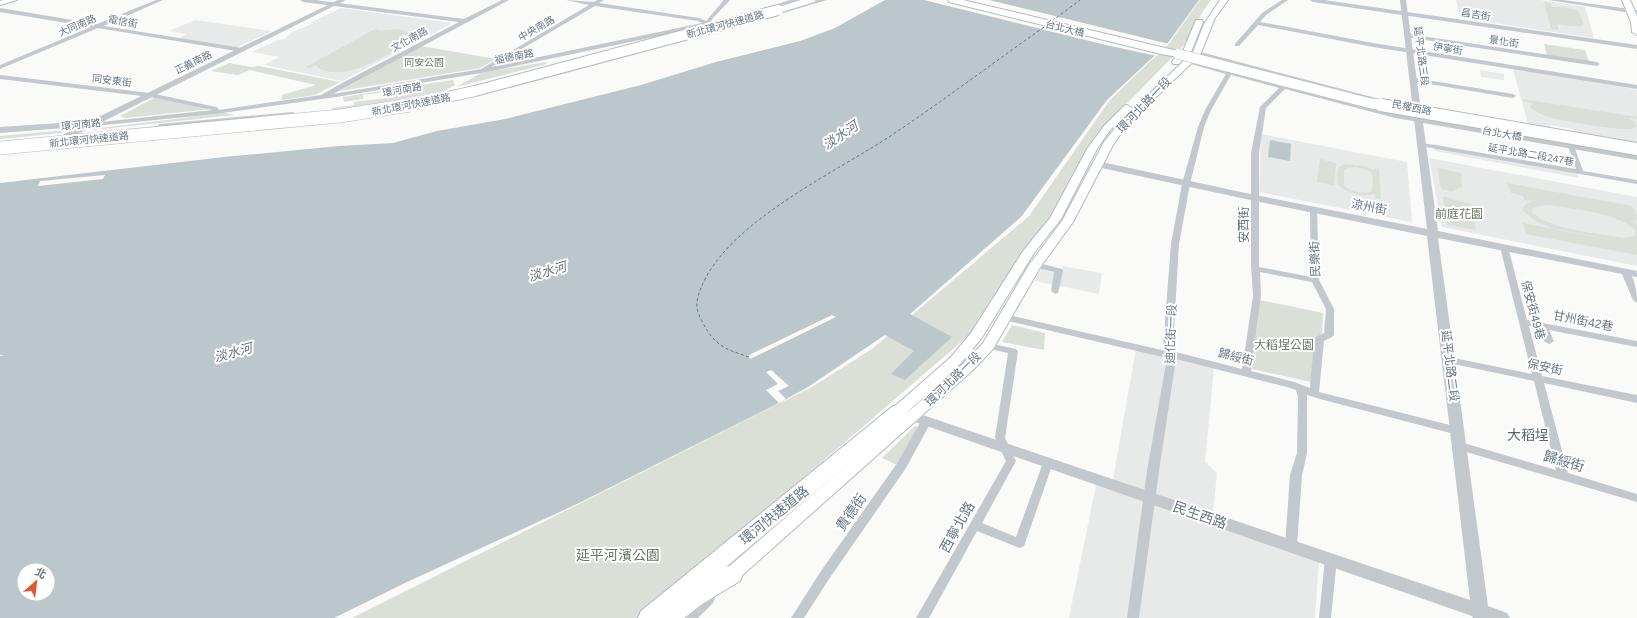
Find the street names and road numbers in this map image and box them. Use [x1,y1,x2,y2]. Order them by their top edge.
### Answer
street label: 昌吉街 [1460,7,1492,22]
street label: 新北環河快速道路 [685,9,765,40]
street label: 大同南路 [57,13,98,38]
street label: 電信街 [107,13,139,30]
street label: 中央南路 [516,14,556,43]
street label: 台北大橋 [1044,18,1086,39]
street label: 文化南路 [389,25,429,54]
street label: 延平北路三段 [1412,26,1431,87]
street label: 景化街 [1488,34,1520,49]
street label: 伊寧街 [1432,41,1464,56]
street label: 福德南路 [493,47,535,66]
street label: 正義南路 [173,49,214,76]
street label: 同安東街 [91,73,132,88]
street label: 環河北路一段 [1114,74,1174,136]
street label: 環河南路 [381,81,423,98]
street label: 新北環河快速道路 [371,91,451,118]
street label: 民權西路 [1391,98,1433,117]
street label: 環河南路 [61,117,102,132]
street label: 台北大橋 [1481,125,1523,142]
street label: 新北環河快速道路 [49,130,129,149]
street label: 延平北路二段247巷 [1487,142,1575,167]
street label: 涼州街 [1350,197,1388,217]
street label: 安西街 [1237,207,1251,243]
street label: 民樂街 [1307,241,1323,277]
street label: 保安街49巷 [1518,279,1548,341]
street label: 迪化街一段 [1163,304,1179,364]
street label: 甘州街42巷 [1552,308,1614,334]
street label: 延平北路二段 [1439,329,1461,403]
street label: 歸綏街 [1217,346,1255,368]
street label: 環河北路一段 [922,349,984,409]
street label: 保安街 [1526,356,1564,378]
street label: 歸綏街 [1542,448,1586,474]
street label: 環河快速道路 [736,482,812,548]
street label: 貴德街 [832,490,870,534]
street label: 民生西路 [1171,498,1229,532]
street label: 西寧北路 [936,499,978,555]

